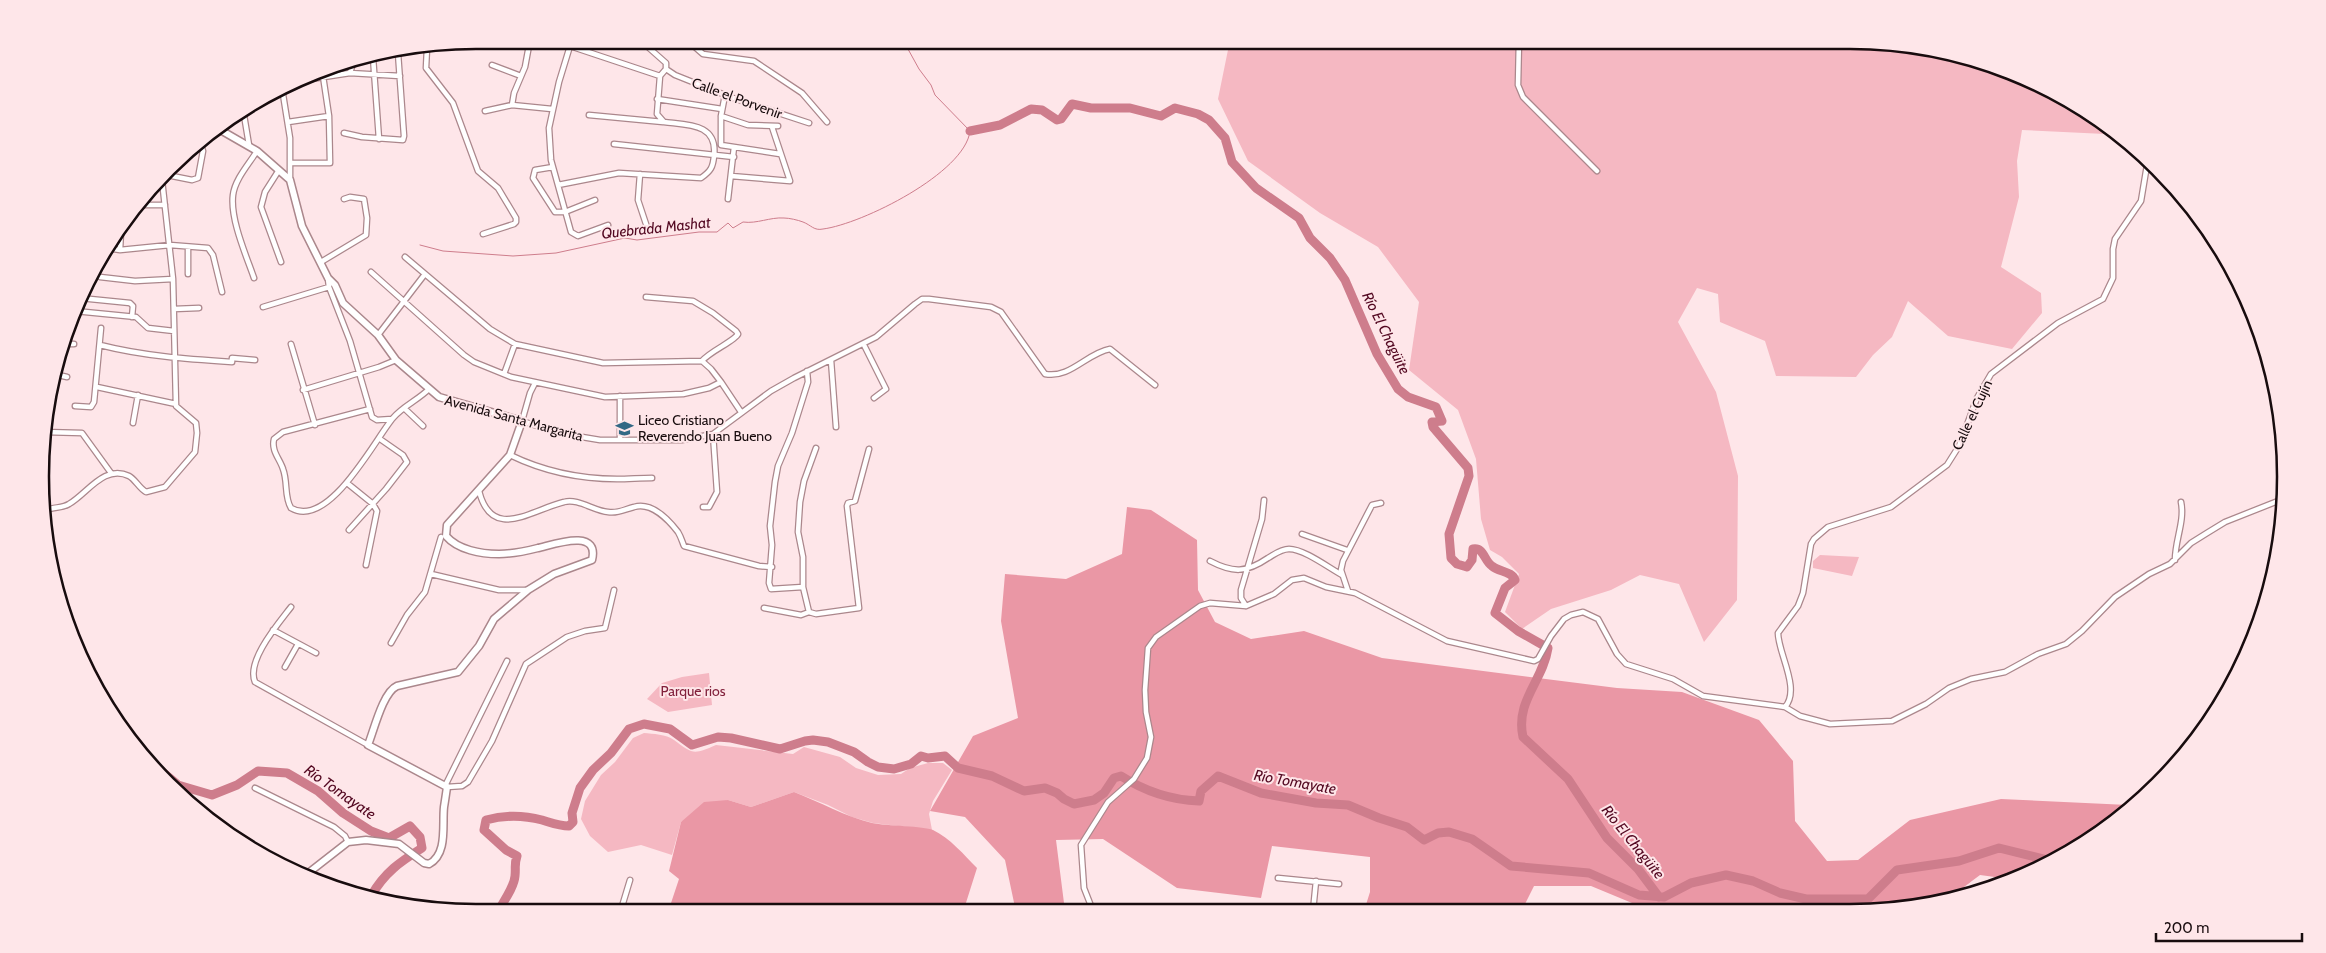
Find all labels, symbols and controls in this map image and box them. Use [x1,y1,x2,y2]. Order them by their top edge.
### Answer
street label: Calle el Porvenir [689,73,785,123]
water label: Quebrada Mashat [601,213,712,243]
water label: Río El Chagüite [1358,289,1414,377]
street label: Calle el Cujín [1948,377,1996,453]
street label: Avenida Santa Margarita [443,391,585,445]
place label: Liceo Cristiano Reverendo Juan Bueno [638,411,772,445]
school or university icon: Liceo Cristiano Reverendo Juan Bueno [614,418,634,438]
park label: Parque rios [660,682,726,700]
water label: Río Tomayate [301,761,379,823]
water label: Río Tomayate [1253,766,1338,798]
water label: Río El Chagüite [1598,801,1668,883]
scale bar [2156,910,2302,942]
text: 200 m [2164,919,2209,937]

